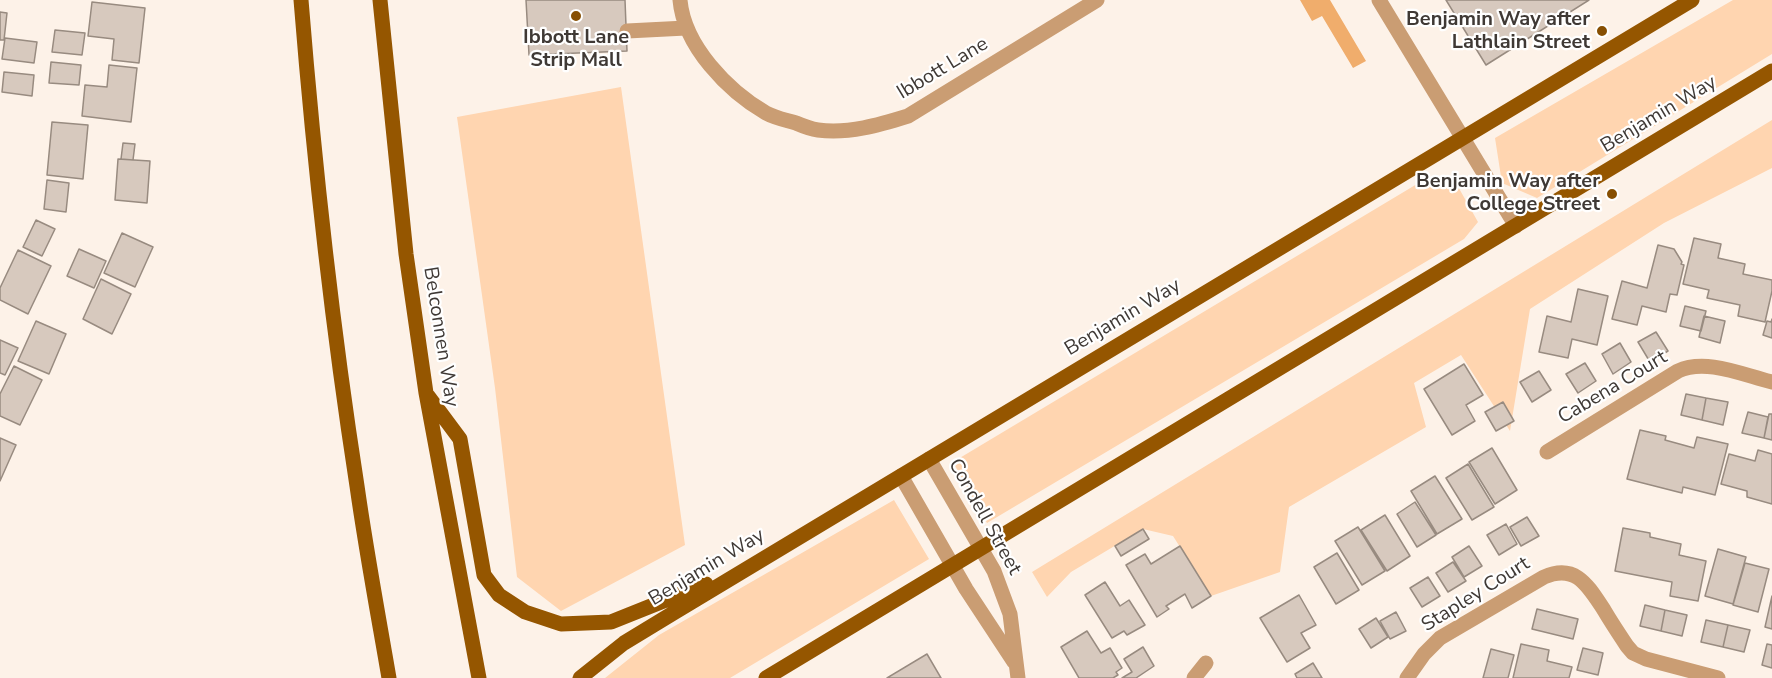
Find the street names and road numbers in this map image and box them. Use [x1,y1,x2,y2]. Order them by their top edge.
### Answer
street label: Ibbott Lane [893,32,993,106]
street label: Benjamin Way [1597,71,1721,159]
street label: Belconnen Way [417,265,463,409]
street label: Benjamin Way [1061,274,1185,362]
street label: Cabena Court [1554,346,1672,430]
street label: Condell Street [942,455,1026,579]
street label: Benjamin Way [645,524,769,612]
street label: Stapley Court [1417,552,1535,638]

